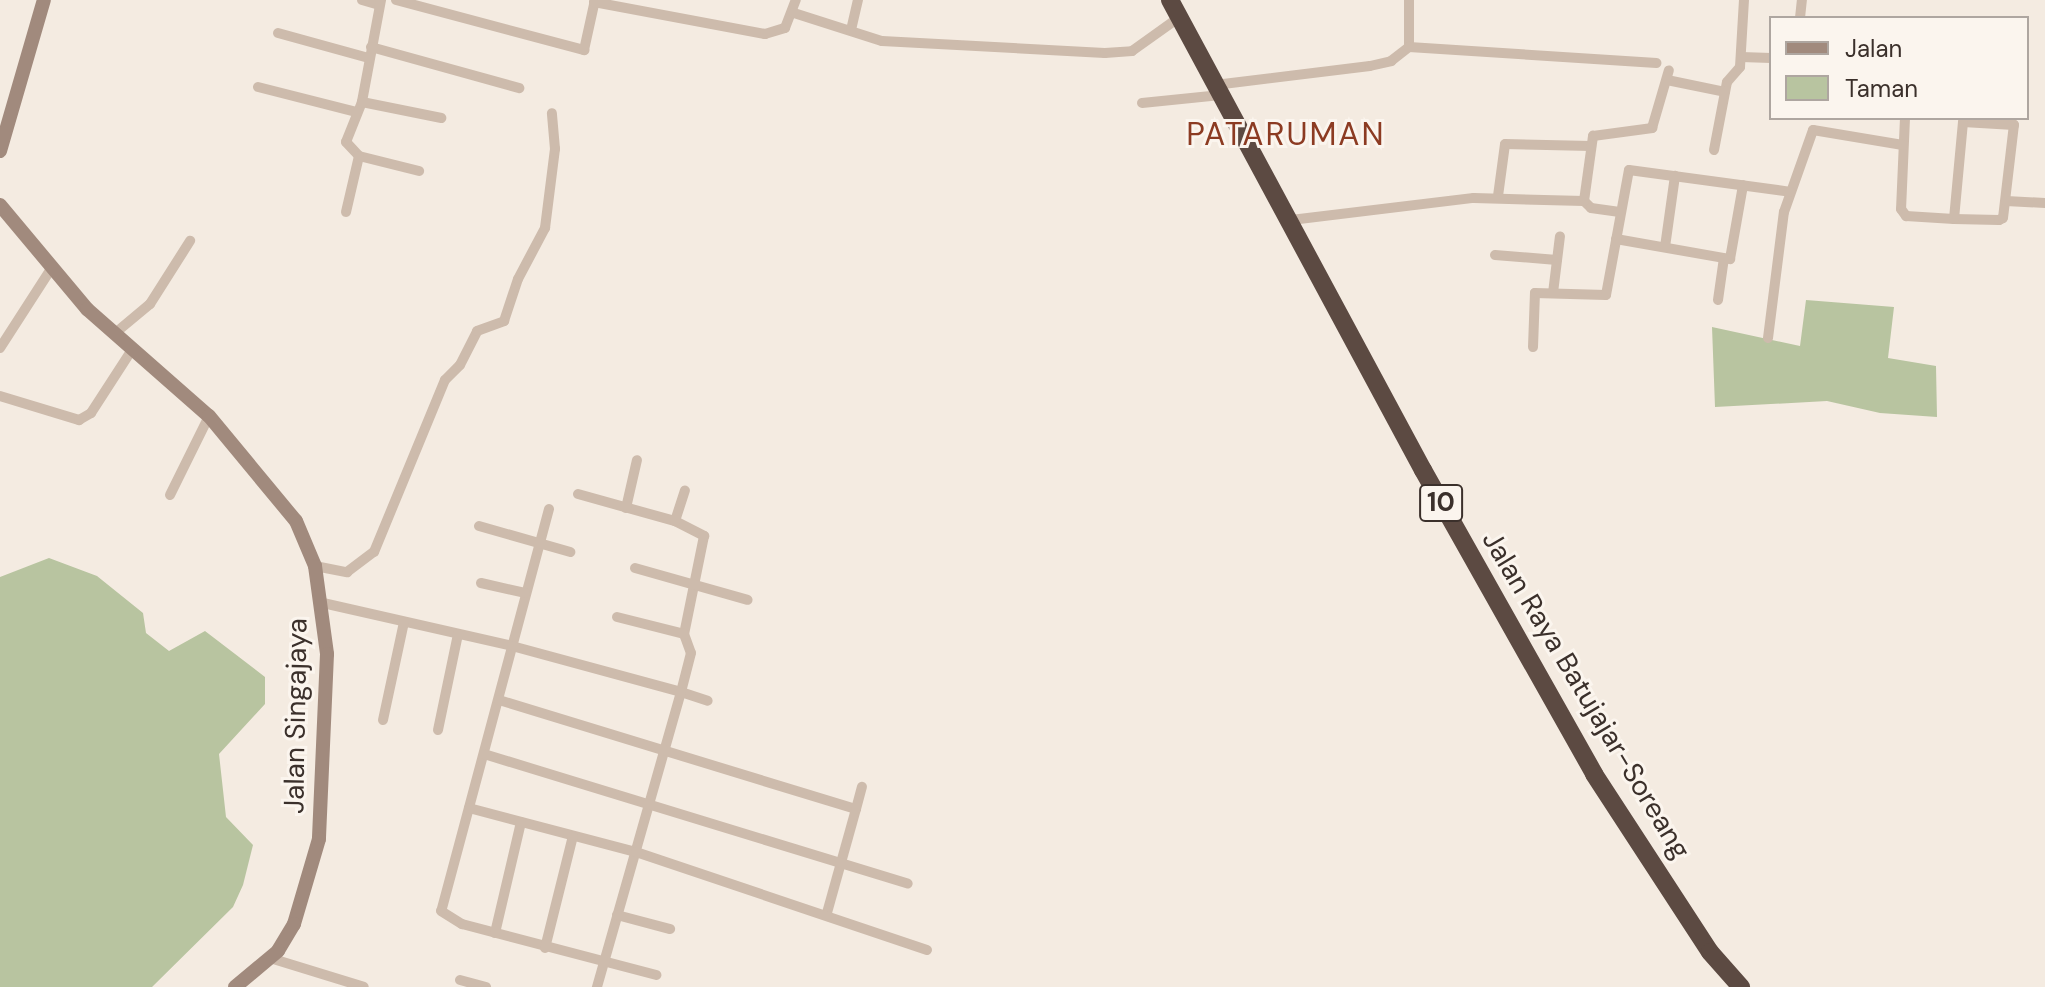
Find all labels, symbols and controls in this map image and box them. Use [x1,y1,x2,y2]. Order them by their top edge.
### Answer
legend [1769,16,2029,120]
text: Jalan [1845,33,1902,64]
text: Taman [1845,73,1918,104]
district label: PATARUMAN [1186,115,1386,153]
road number: 10 [1419,481,1463,525]
street label: Jalan Raya Batujajar-Soreang [1475,525,1697,865]
street label: Jalan Singajaya [277,618,315,814]

